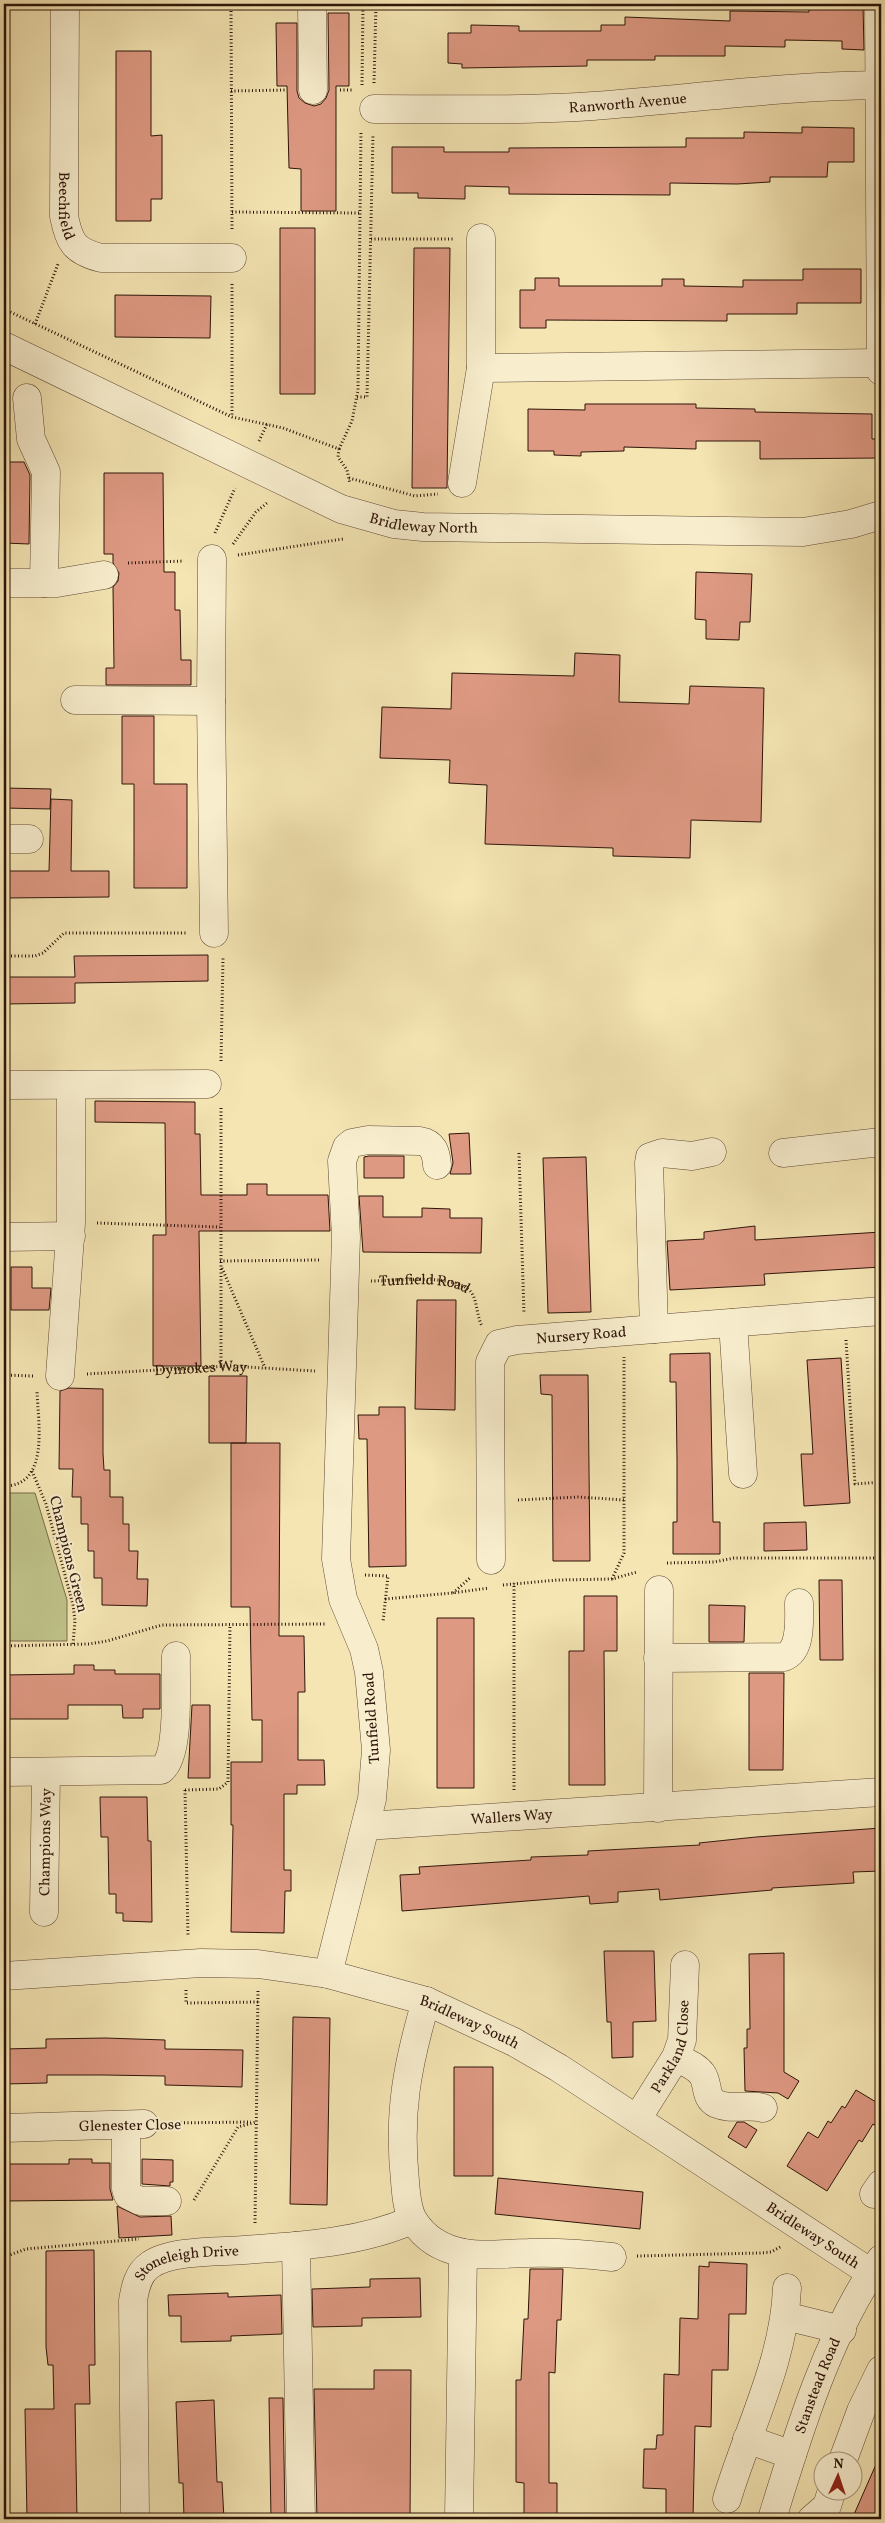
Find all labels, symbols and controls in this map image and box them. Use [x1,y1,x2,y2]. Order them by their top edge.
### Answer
street label: Ranworth Avenue [568,89,688,119]
street label: Beechfield [52,172,79,244]
street label: Bridleway North [367,509,478,540]
street label: Tunfield Road [378,1270,474,1300]
street label: Nursery Road [535,1322,627,1350]
street label: Dymokes Way [154,1357,248,1382]
street label: Champions Green [43,1494,92,1615]
street label: Tunfield Road [359,1671,386,1764]
street label: Champions Way [35,1788,58,1896]
street label: Wallers Way [470,1805,553,1831]
street label: Bridleway South [417,1991,523,2055]
street label: Parkland Close [647,1999,696,2098]
street label: Glenester Close [79,2115,181,2138]
street label: Bridleway South [761,2198,863,2275]
street label: Stoneleigh Drive [130,2241,239,2285]
street label: Stanstead Road [791,2335,847,2437]
north arrow [812,2450,862,2500]
text: N [833,2455,844,2474]

